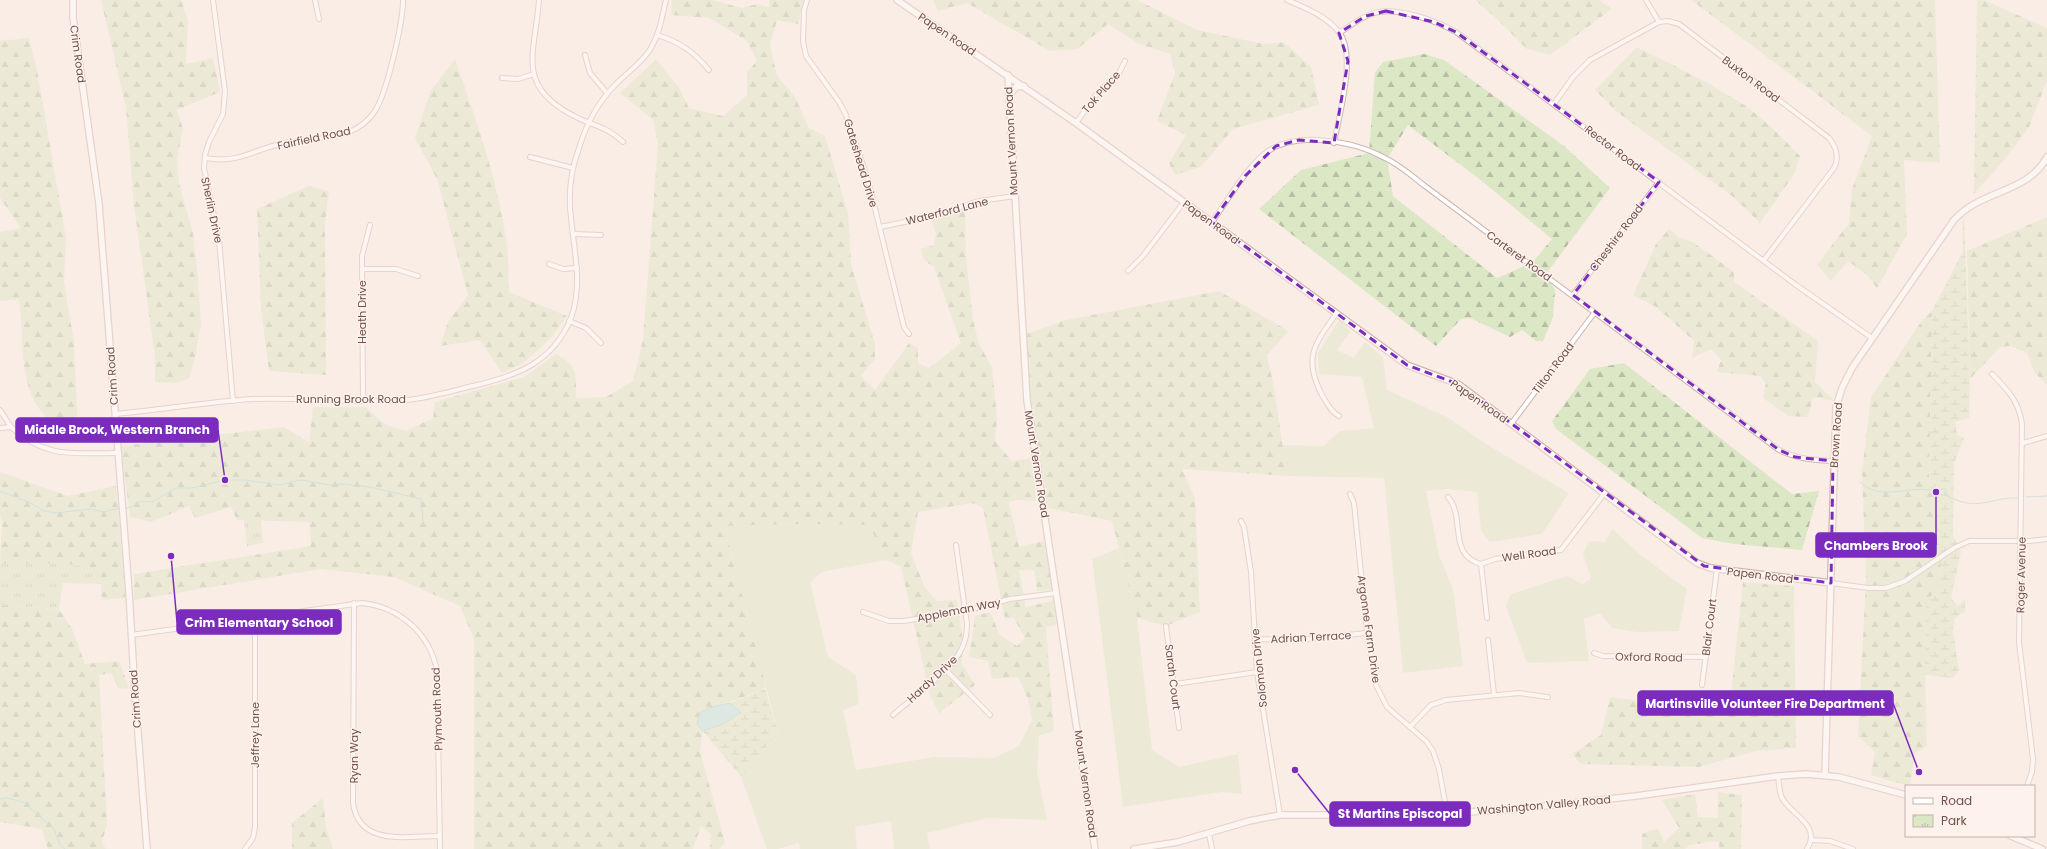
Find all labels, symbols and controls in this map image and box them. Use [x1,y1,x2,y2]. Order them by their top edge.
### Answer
street label: Papen Road [915,9,979,59]
street label: Crim Road [66,24,90,84]
street label: Buxton Road [1719,52,1783,106]
street label: Tok Place [1078,67,1124,117]
street label: Mount Vernon Road [1000,86,1022,196]
street label: Gateshead Drive [840,117,882,209]
street label: Rector Road [1581,121,1645,175]
street label: Fairfield Road [276,122,352,154]
street label: Sherlin Drive [197,175,227,245]
street label: Waterford Lane [904,193,990,229]
street label: Papen Road [1179,196,1243,248]
street label: Cheshire Road [1585,201,1647,275]
street label: Carteret Road [1483,227,1555,285]
street label: Heath Drive [354,280,370,344]
street label: Tilton Road [1528,339,1578,397]
street label: Crim Road [102,346,122,406]
street label: Papen Road [1447,375,1511,427]
street label: Running Brook Road [296,391,406,407]
street label: Brown Road [1826,402,1846,468]
street label: Mount Vernon Road [1021,409,1053,519]
callout: Middle Brook, Western Branch [16,418,218,442]
text: Middle Brook, Western Branch [24,421,210,438]
callout: Chambers Brook [1816,533,1936,557]
text: Chambers Brook [1824,537,1928,554]
street label: Roger Avenue [2012,537,2030,613]
street label: Well Road [1501,542,1557,566]
street label: Papen Road [1726,563,1794,587]
street label: Argonne Farm Drive [1354,574,1385,684]
street label: Appleman Way [916,594,1003,626]
street label: Blair Court [1698,598,1720,656]
callout: Crim Elementary School [177,610,341,634]
text: Crim Elementary School [185,614,333,631]
street label: Adrian Terrace [1270,627,1352,647]
street label: Solomon Drive [1247,628,1271,708]
street label: Sarah Court [1161,643,1185,711]
street label: Oxford Road [1615,648,1683,666]
street label: Hardy Drive [903,651,961,706]
street label: Plymouth Road [428,667,446,751]
street label: Crim Road [125,669,145,729]
callout: Martinsville Volunteer Fire Department [1638,691,1893,715]
text: Martinsville Volunteer Fire Department [1645,695,1885,712]
street label: Jeffrey Lane [247,702,263,768]
street label: Ryan Way [346,728,362,783]
street label: Mount Vernon Road [1071,729,1101,839]
legend [1905,785,2035,837]
street label: Washington Valley Road [1477,791,1611,819]
text: Road [1941,792,1972,809]
callout: St Martins Episcopal [1330,802,1470,826]
text: St Martins Episcopal [1338,805,1462,822]
text: Park [1941,812,1968,829]

